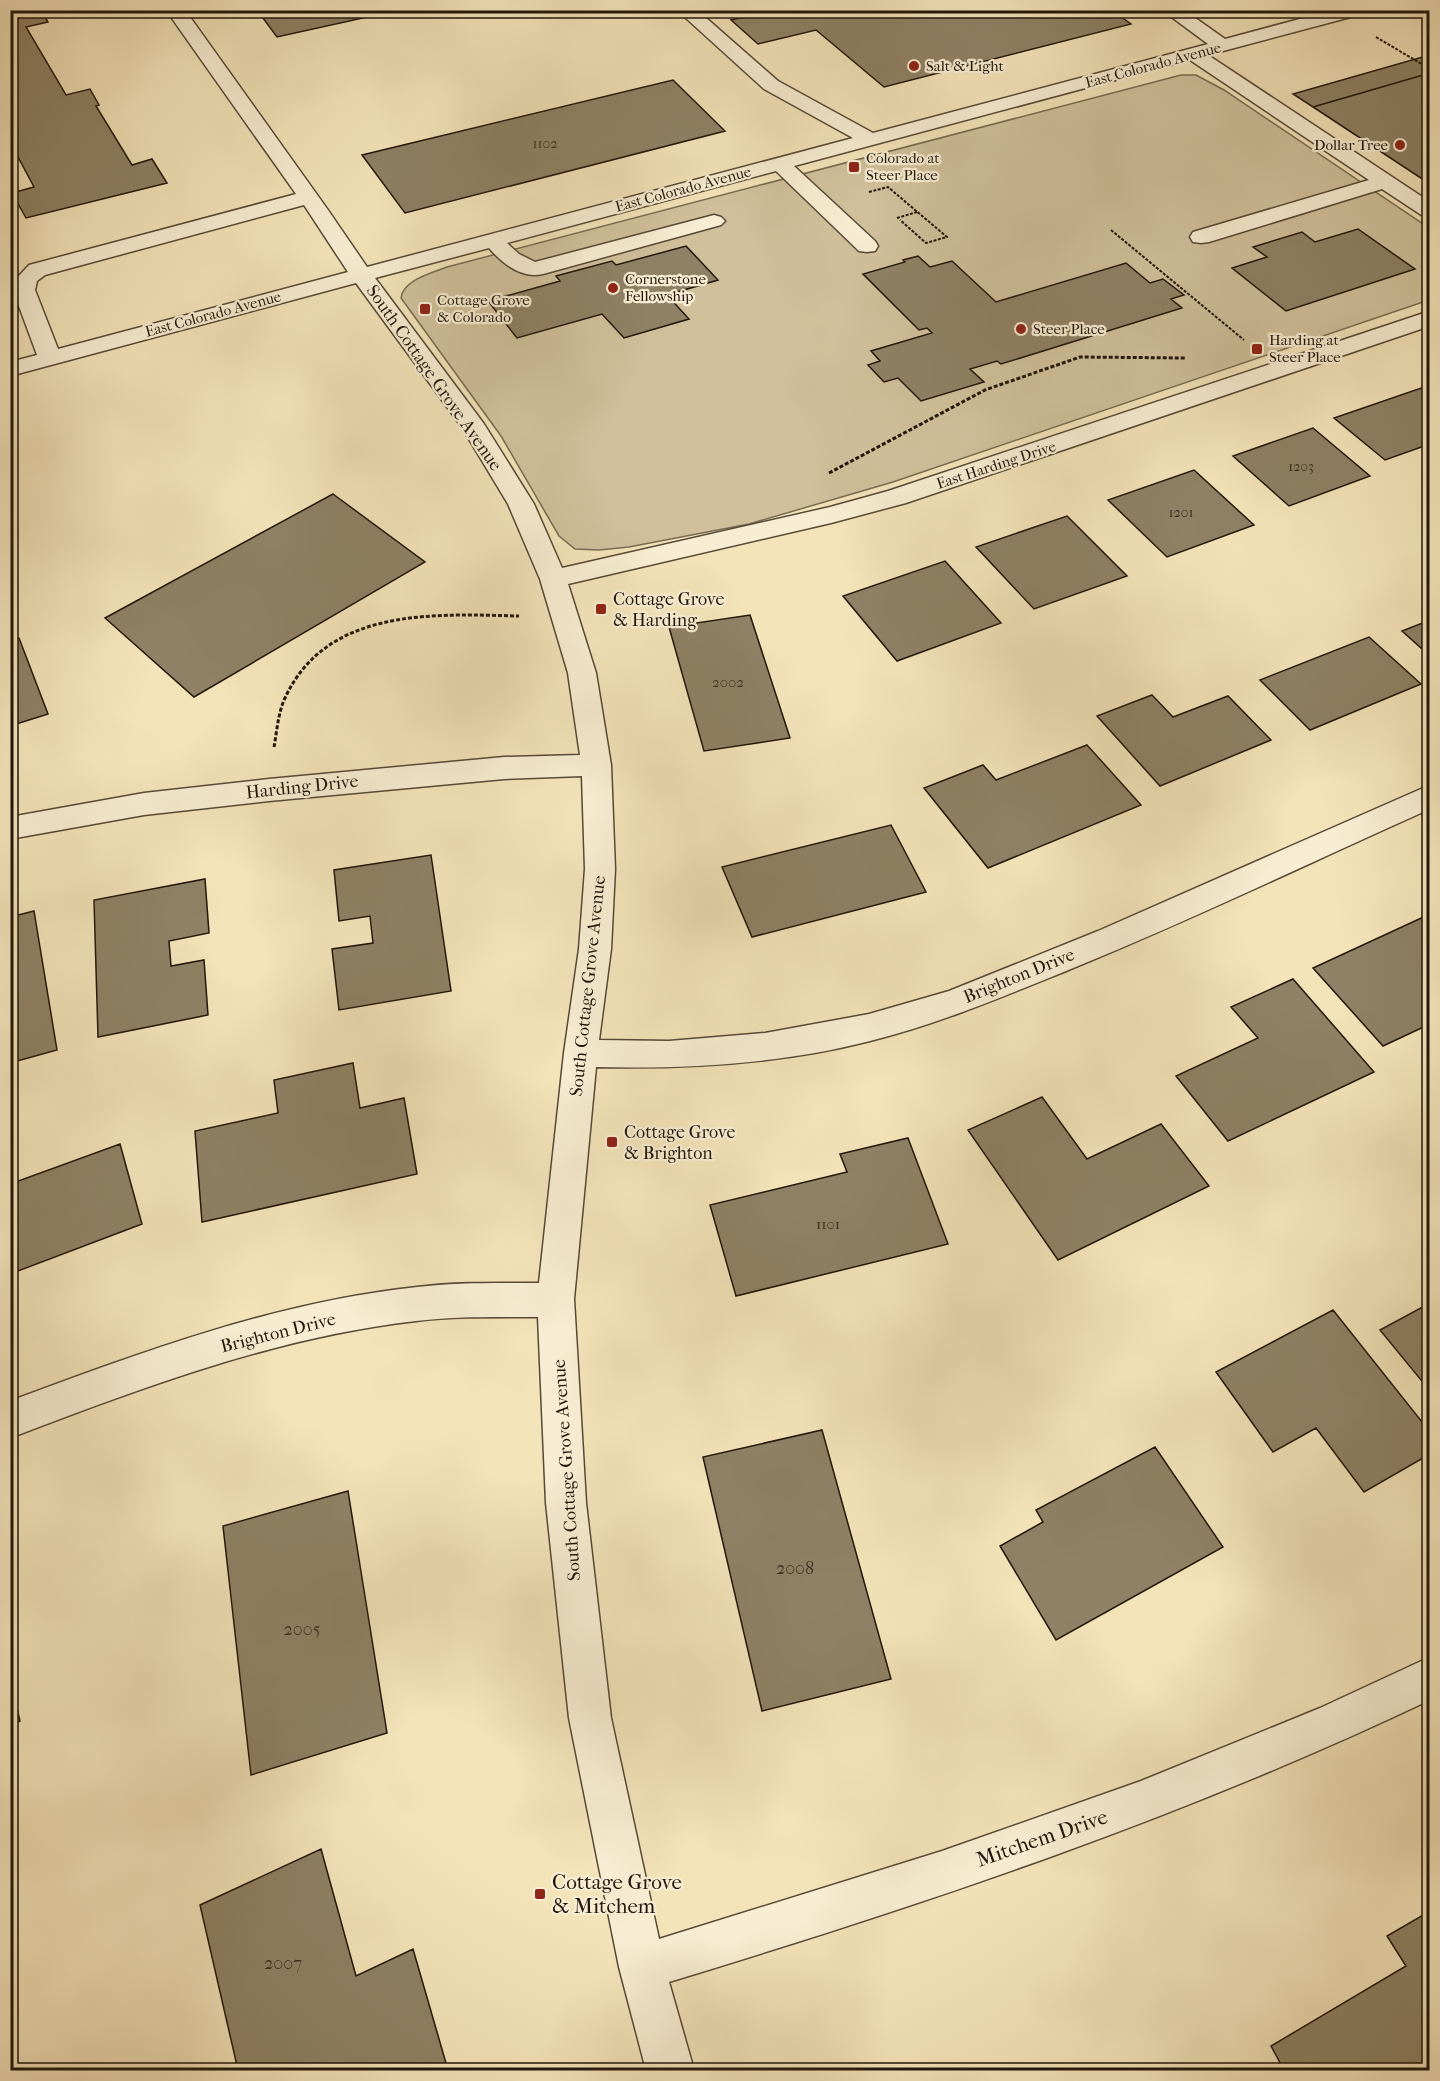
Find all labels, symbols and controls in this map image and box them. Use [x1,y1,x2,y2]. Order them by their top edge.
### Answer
street label: East Colorado Avenue [1083,38,1224,92]
place label: Salt & Light [926,57,1005,75]
marker: Salt & Light [907,59,921,73]
house number: 1102 [533,135,557,152]
place label: Dollar Tree [1314,136,1389,154]
marker: Dollar Tree [1393,138,1407,152]
place label: Colorado at Steer Place [866,149,940,184]
marker: Colorado at Steer Place [847,160,861,174]
street label: East Colorado Avenue [613,162,754,216]
place label: Cornerstone Fellowship [625,270,706,305]
street label: South Cottage Grove Avenue [362,281,506,475]
marker: Cornerstone Fellowship [606,281,620,295]
street label: East Colorado Avenue [143,287,284,341]
place label: Cottage Grove & Colorado [437,291,530,326]
marker: Cottage Grove & Colorado [418,302,432,316]
place label: Steer Place [1033,320,1105,338]
marker: Steer Place [1014,322,1028,336]
place label: Harding at Steer Place [1269,331,1341,366]
marker: Harding at Steer Place [1250,342,1264,356]
street label: East Harding Drive [934,437,1058,493]
house number: 1203 [1288,458,1314,475]
house number: 1201 [1169,504,1193,521]
place label: Cottage Grove & Harding [613,589,724,631]
marker: Cottage Grove & Harding [594,602,608,616]
house number: 2002 [712,673,744,691]
street label: Harding Drive [245,771,359,803]
street label: South Cottage Grove Avenue [566,874,610,1098]
street label: Brighton Drive [960,944,1078,1008]
place label: Cottage Grove & Brighton [624,1122,735,1164]
marker: Cottage Grove & Brighton [605,1135,619,1149]
house number: 1101 [816,1215,840,1233]
street label: Brighton Drive [218,1309,338,1357]
street label: South Cottage Grove Avenue [549,1358,585,1582]
house number: 2008 [776,1558,814,1579]
house number: 2005 [284,1619,321,1640]
street label: Mitchem Drive [973,1804,1111,1872]
place label: Cottage Grove & Mitchem [552,1870,682,1918]
marker: Cottage Grove & Mitchem [533,1887,547,1901]
house number: 2007 [264,1953,302,1974]

